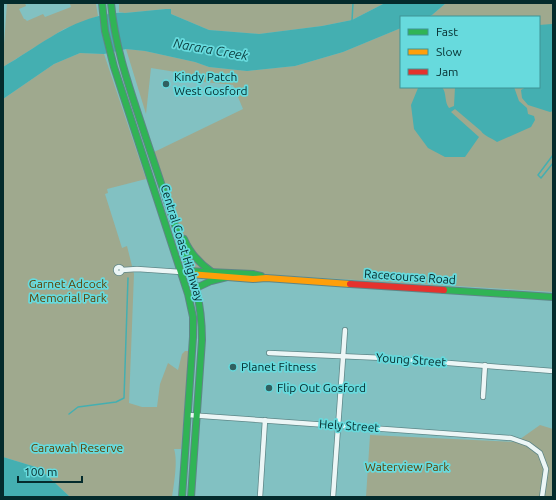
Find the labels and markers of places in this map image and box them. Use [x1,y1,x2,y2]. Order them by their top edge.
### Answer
place label: Kindy Patch West Gosford [174,70,248,97]
marker: Kindy Patch West Gosford [161,79,171,89]
place label: Planet Fitness [241,360,316,373]
marker: Planet Fitness [228,362,238,372]
place label: Flip Out Gosford [277,381,366,394]
marker: Flip Out Gosford [264,383,274,393]

